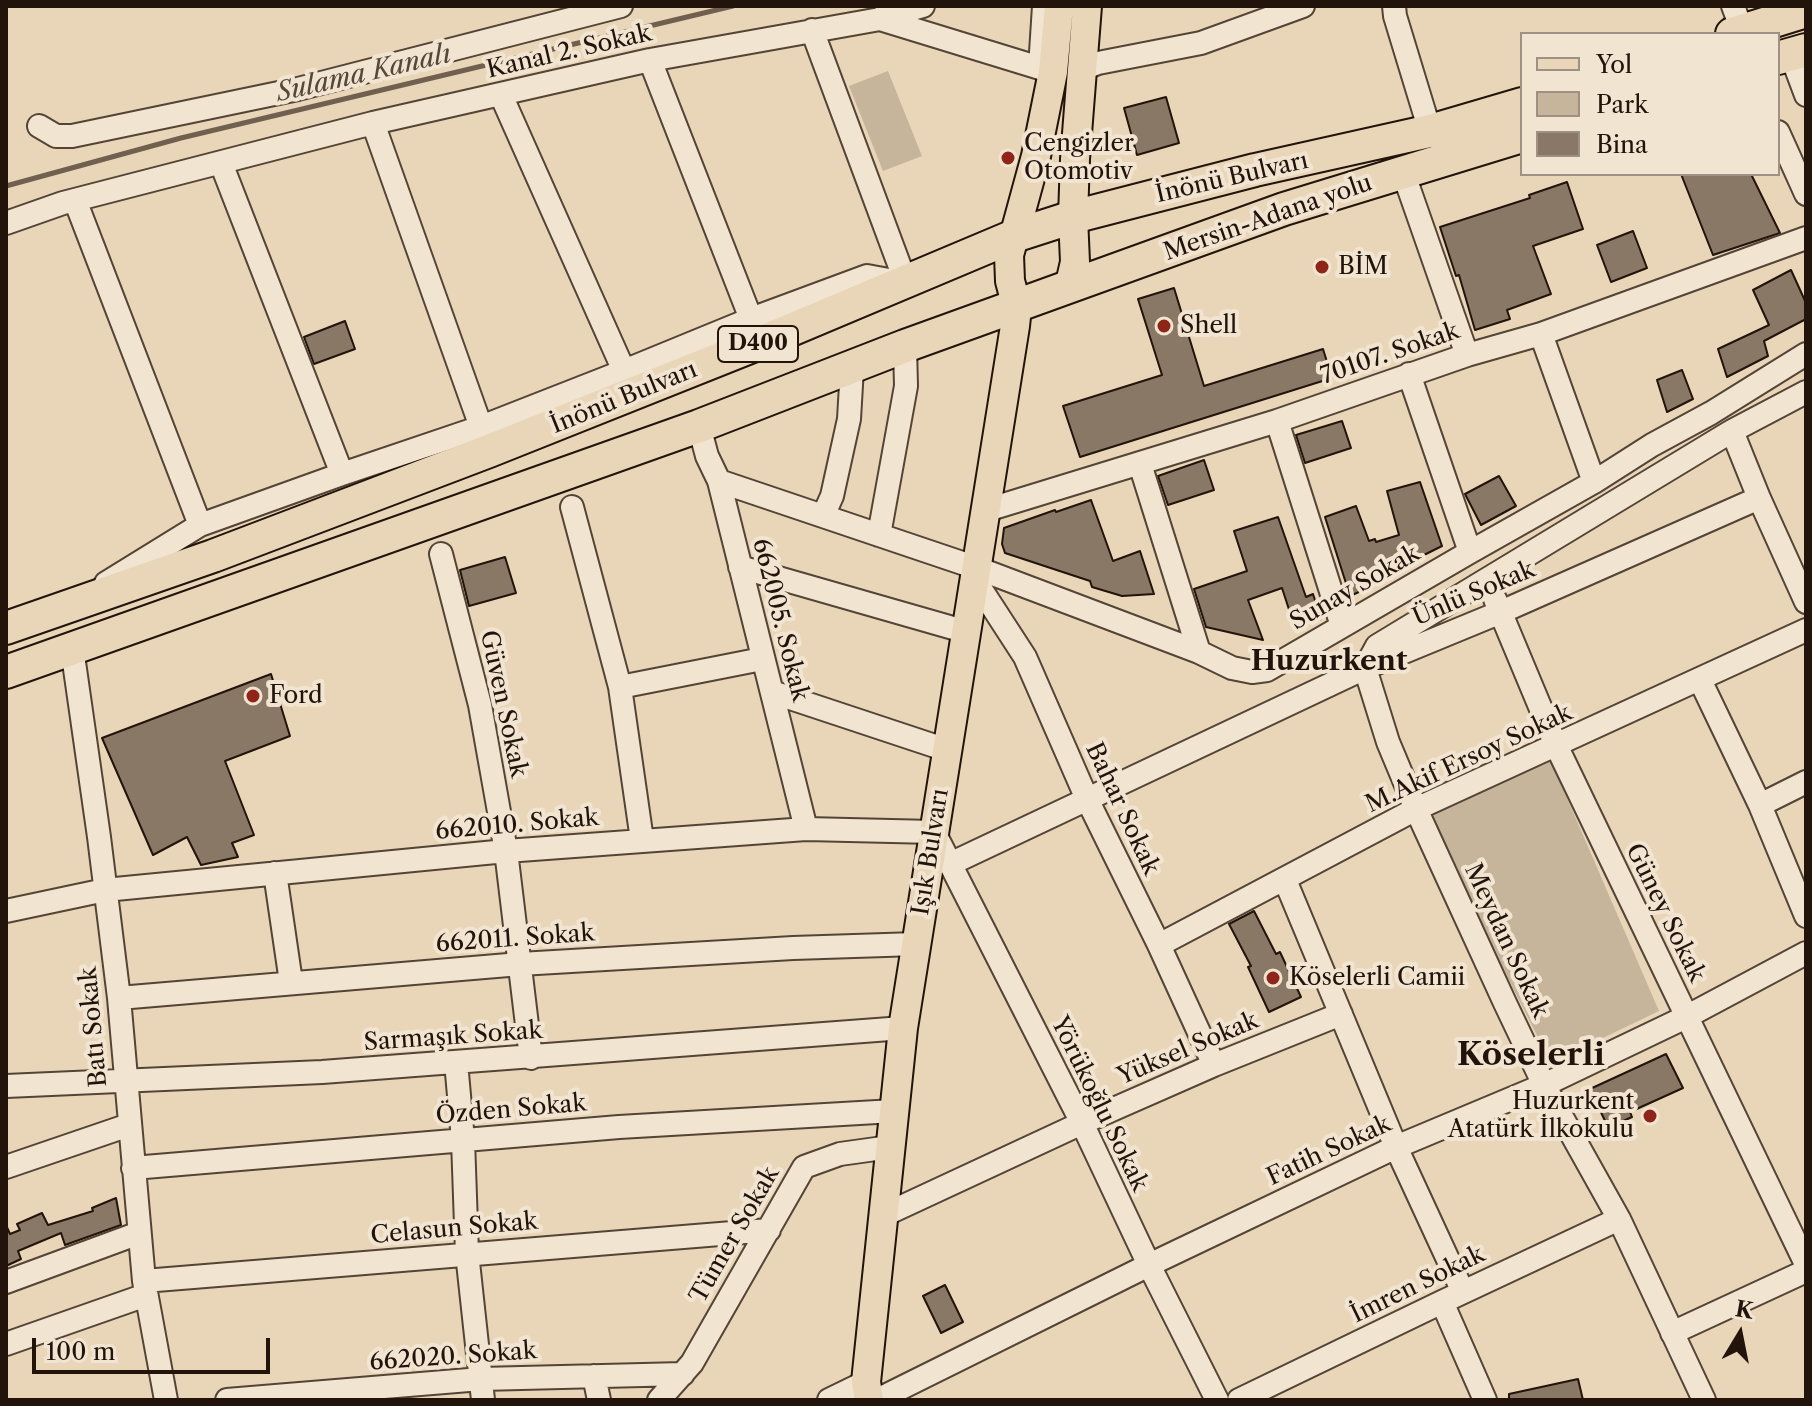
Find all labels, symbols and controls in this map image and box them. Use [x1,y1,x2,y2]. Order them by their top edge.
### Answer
street label: Kanal 2. Sokak [484,19,654,85]
legend [1520,32,1780,176]
water label: Sulama Kanalı [274,39,454,109]
text: Yol [1596,50,1632,79]
text: Park [1596,90,1648,119]
place label: Cengizler Otomotiv [1024,130,1134,186]
text: Bina [1596,130,1648,159]
street label: İnönü Bulvarı [1153,146,1311,210]
marker: Cengizler Otomotiv [999,149,1017,167]
street label: Mersin-Adana yolu [1160,169,1376,267]
place label: BİM [1338,253,1388,281]
marker: BİM [1313,258,1331,276]
place label: Shell [1180,312,1237,340]
marker: Shell [1155,317,1173,335]
street label: 70107. Sokak [1317,317,1463,391]
road number: D400 [718,326,798,362]
street label: İnönü Bulvarı [547,356,701,440]
street label: 662005. Sokak [746,535,814,705]
street label: Sunay Sokak [1285,539,1425,637]
street label: Ünlü Sokak [1409,555,1539,633]
street label: Güven Sokak [473,628,533,780]
district label: Huzurkent [1251,645,1407,679]
place label: Ford [269,682,323,710]
marker: Ford [244,687,262,705]
street label: M.Akif Ersoy Sokak [1361,699,1577,819]
street label: Bahar Sokak [1079,738,1165,880]
street label: Işık Bulvarı [907,787,955,917]
street label: 662010. Sokak [434,804,600,846]
street label: Güney Sokak [1619,839,1711,987]
street label: Meydan Sokak [1458,859,1554,1023]
street label: 662011. Sokak [435,919,595,959]
place label: Köselerli Camii [1289,964,1465,992]
street label: Batı Sokak [74,966,114,1088]
marker: Köselerli Camii [1264,969,1282,987]
street label: Yüksel Sokak [1113,1006,1263,1092]
street label: Yörükoğlu Sokak [1044,1012,1154,1196]
street label: Sarmaşık Sokak [363,1016,543,1058]
district label: Köselerli [1457,1037,1605,1075]
place label: Huzurkent Atatürk İlkokulu [1448,1088,1634,1144]
street label: Özden Sokak [435,1089,587,1131]
marker: Huzurkent Atatürk İlkokulu [1641,1107,1659,1125]
street label: Fatih Sokak [1262,1110,1396,1192]
street label: Tümer Sokak [684,1162,786,1308]
street label: Celasun Sokak [369,1207,539,1251]
street label: İmren Sokak [1347,1240,1489,1330]
north arrow [1700,1294,1780,1374]
text: K [1733,1295,1755,1325]
scale bar [36,1322,274,1372]
text: 100 m [46,1337,115,1366]
street label: 662020. Sokak [369,1337,537,1377]

